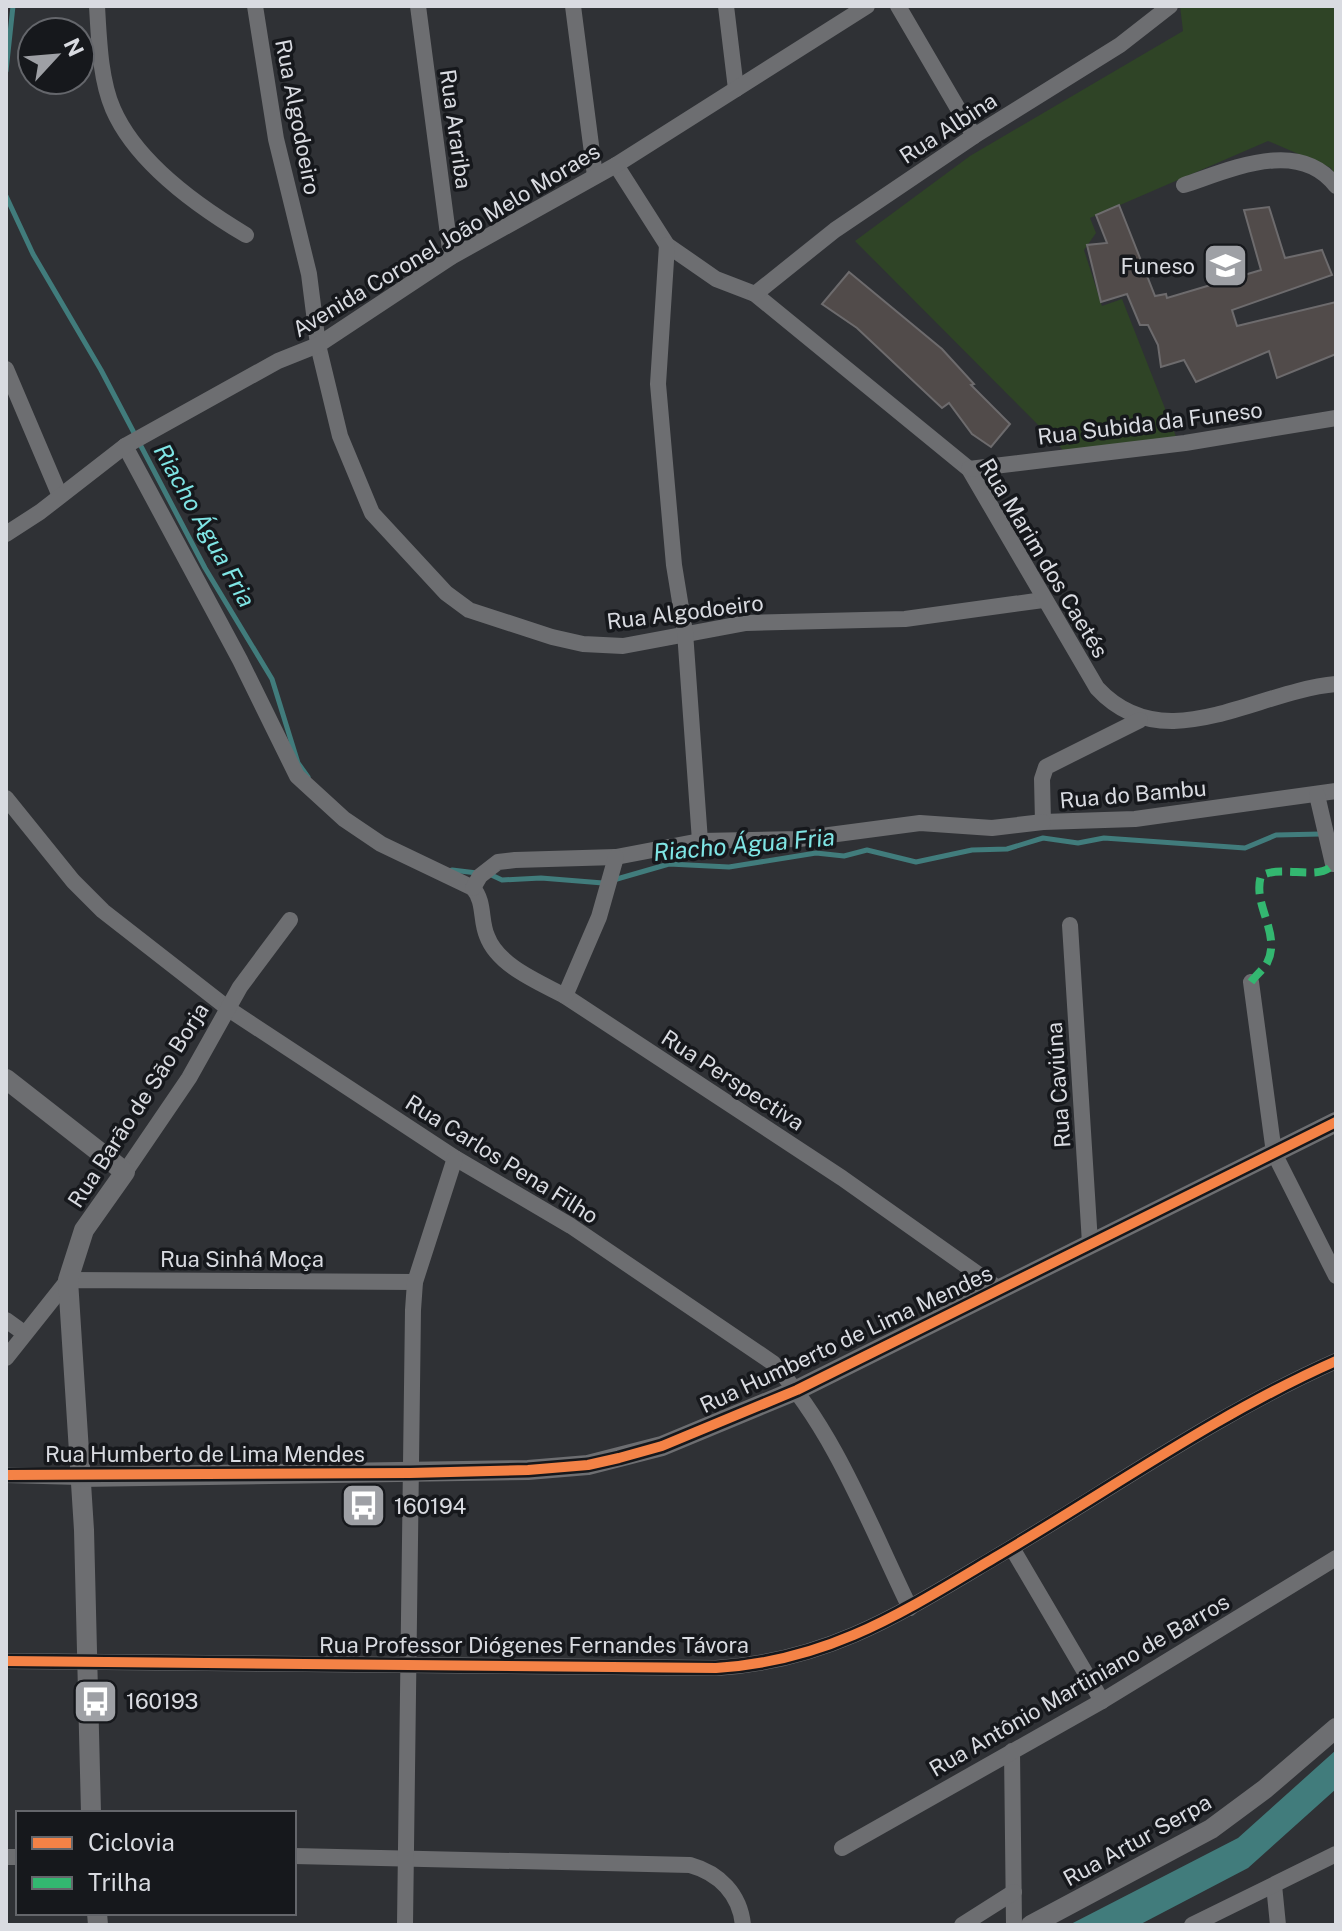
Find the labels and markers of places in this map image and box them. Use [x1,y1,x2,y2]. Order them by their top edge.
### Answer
school or university icon: Funeso [1202,242,1250,290]
place label: Funeso [1121,253,1195,279]
bus stop icon: 160194 [339,1482,387,1530]
place label: 160194 [394,1493,467,1519]
bus stop icon: 160193 [71,1677,119,1725]
place label: 160193 [126,1688,198,1714]

